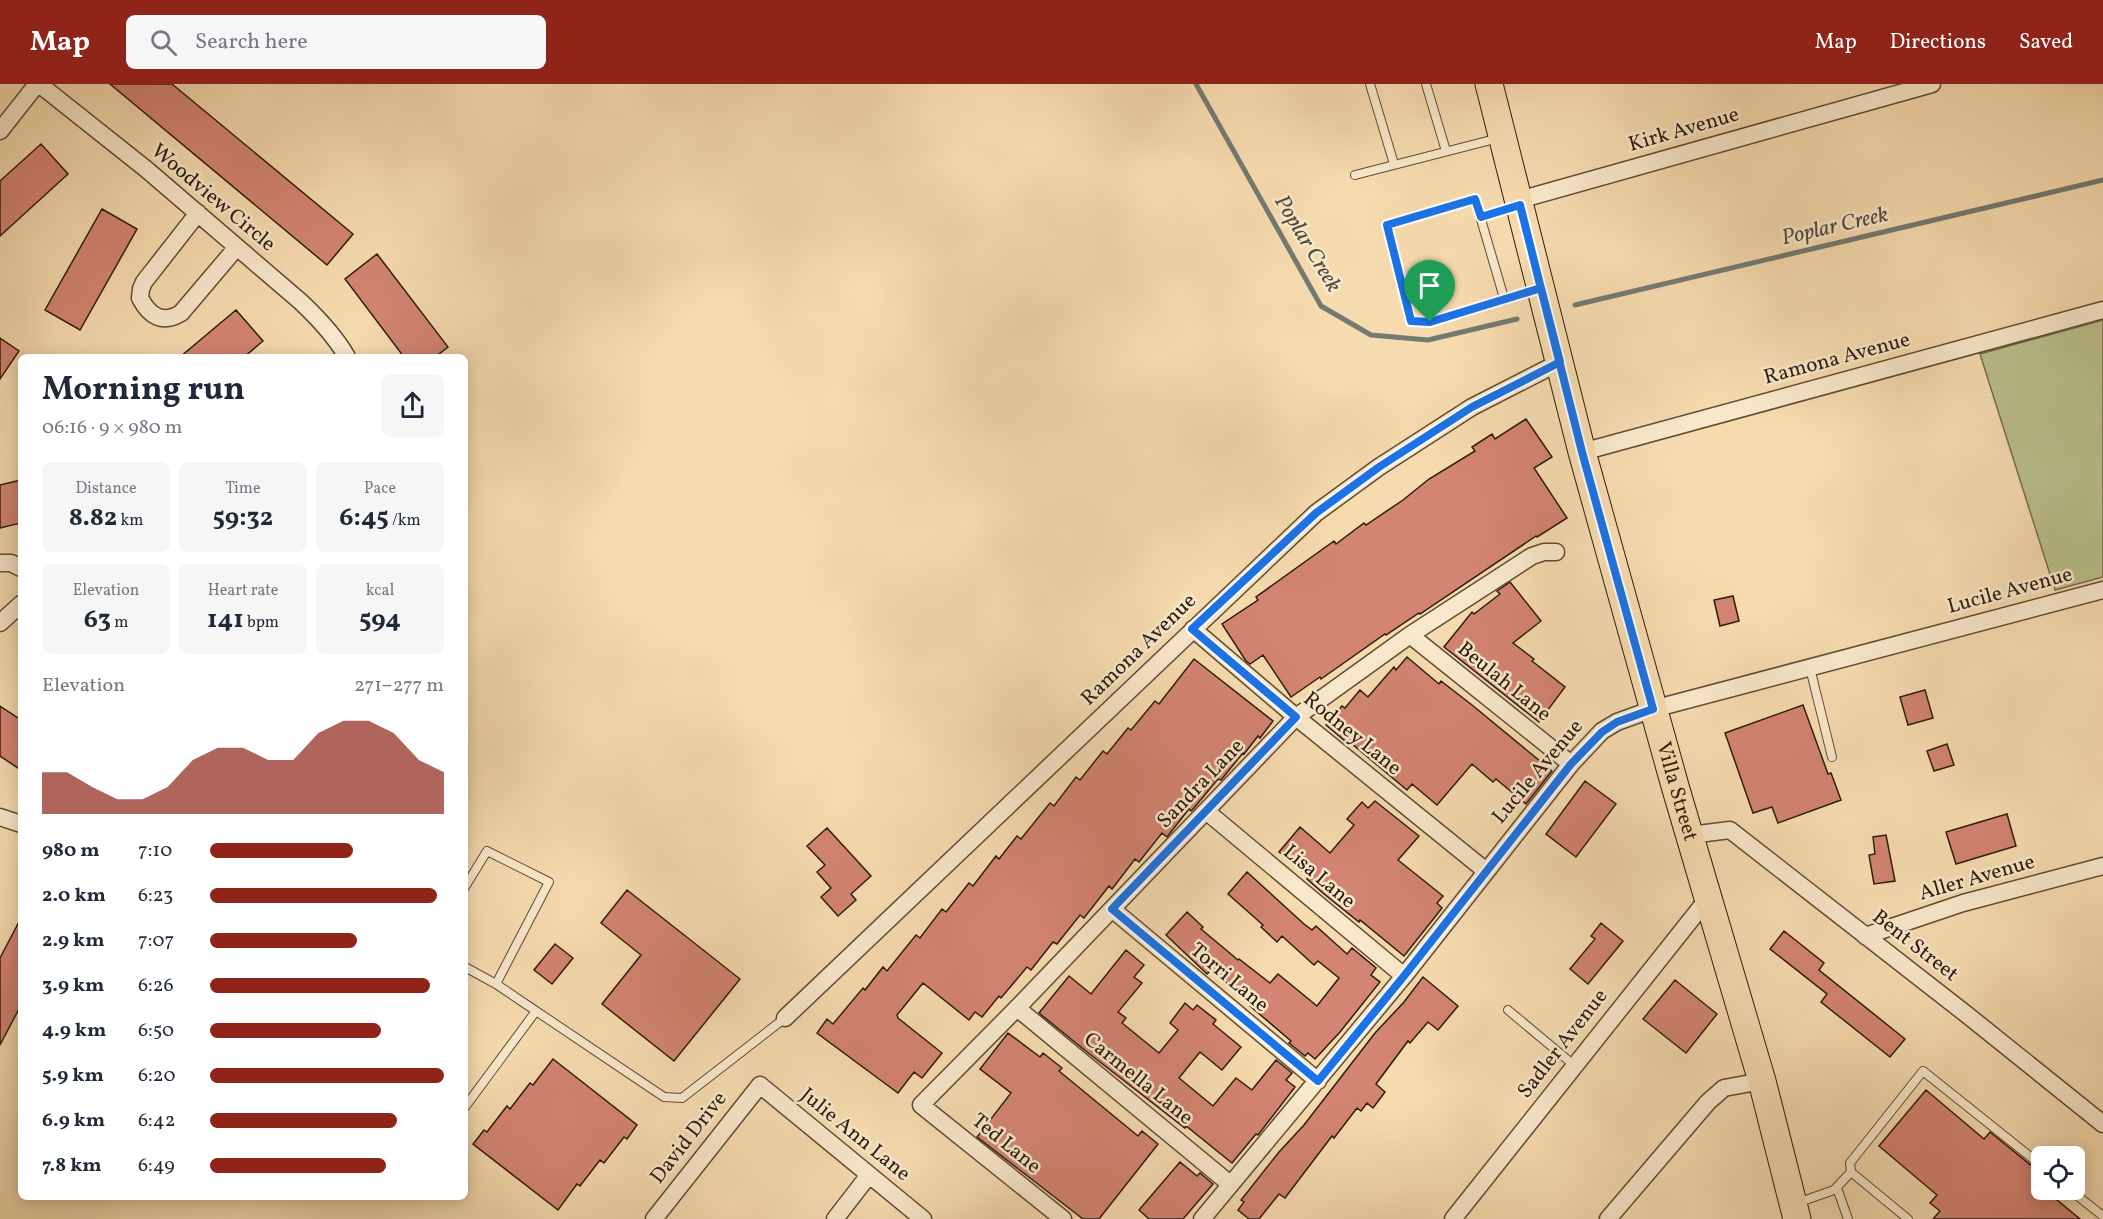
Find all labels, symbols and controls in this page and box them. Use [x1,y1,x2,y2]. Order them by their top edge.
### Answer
search box [126,15,546,69]
text: Map [30,23,90,62]
icon: search [147,26,180,59]
text: Search here [195,27,308,58]
text: Map [1815,28,1857,57]
text: Directions [1890,28,1986,57]
text: Saved [2019,28,2073,57]
street label: Kirk Avenue [1625,100,1743,160]
street label: Woodview Circle [145,137,282,259]
water label: Poplar Creek [1266,189,1348,299]
water label: Poplar Creek [1779,200,1891,254]
pin [1404,260,1455,322]
icon: arrive [1413,269,1446,302]
street label: Ramona Avenue [1761,326,1913,392]
text: Morning run [42,368,245,414]
button: share [381,374,444,437]
text: 06:16 · 9 × 980 m [42,414,183,442]
text: Distance [75,478,137,500]
text: Time [225,478,261,500]
text: Pace [364,478,396,500]
text: 8.82 [69,500,117,536]
text: 59:32 [213,500,273,536]
text: 6:45 [339,500,389,536]
text: km [117,510,143,532]
text: /km [389,510,421,532]
street label: Lucile Avenue [1944,560,2076,622]
text: Elevation [73,580,139,602]
text: Heart rate [208,580,278,602]
text: kcal [366,580,394,602]
street label: Ramona Avenue [1075,587,1203,713]
text: 63 [84,602,111,638]
text: 141 [207,602,244,638]
text: 594 [359,602,401,638]
text: m [111,612,128,634]
text: bpm [244,612,279,634]
street label: Beulah Lane [1451,635,1557,729]
text: Elevation [42,672,125,700]
text: 271–277 m [354,672,444,700]
street label: Rodney Lane [1297,685,1407,783]
street label: Lucile Avenue [1486,713,1590,831]
street label: Sandra Lane [1151,733,1251,835]
street label: Villa Street [1649,738,1705,845]
text: 980 m [42,837,100,865]
text: 7:10 [138,837,172,865]
street label: Lisa Lane [1277,838,1361,916]
street label: Aller Avenue [1916,848,2038,908]
text: 2.0 km [42,882,106,910]
text: 6:23 [138,882,173,910]
street label: Bent Street [1866,903,1964,989]
text: 2.9 km [42,927,105,955]
text: 7:07 [138,927,174,955]
street label: Torri Lane [1183,936,1275,1020]
text: 3.9 km [42,972,104,1000]
text: 6:26 [138,972,174,1000]
street label: Sadler Avenue [1511,983,1615,1105]
text: 4.9 km [42,1017,106,1045]
text: 6:50 [138,1017,174,1045]
street label: Carmella Lane [1077,1026,1199,1132]
text: 5.9 km [42,1062,104,1090]
text: 6:20 [138,1062,175,1090]
street label: Julie Ann Lane [794,1081,916,1189]
street label: David Drive [644,1086,734,1190]
text: 6.9 km [42,1107,105,1135]
text: 6:42 [138,1107,176,1135]
street label: Ted Lane [965,1107,1047,1181]
map controls [2031,1146,2085,1200]
button: locate [2031,1146,2085,1200]
text: 7.8 km [42,1152,102,1180]
text: 6:49 [138,1152,175,1180]

